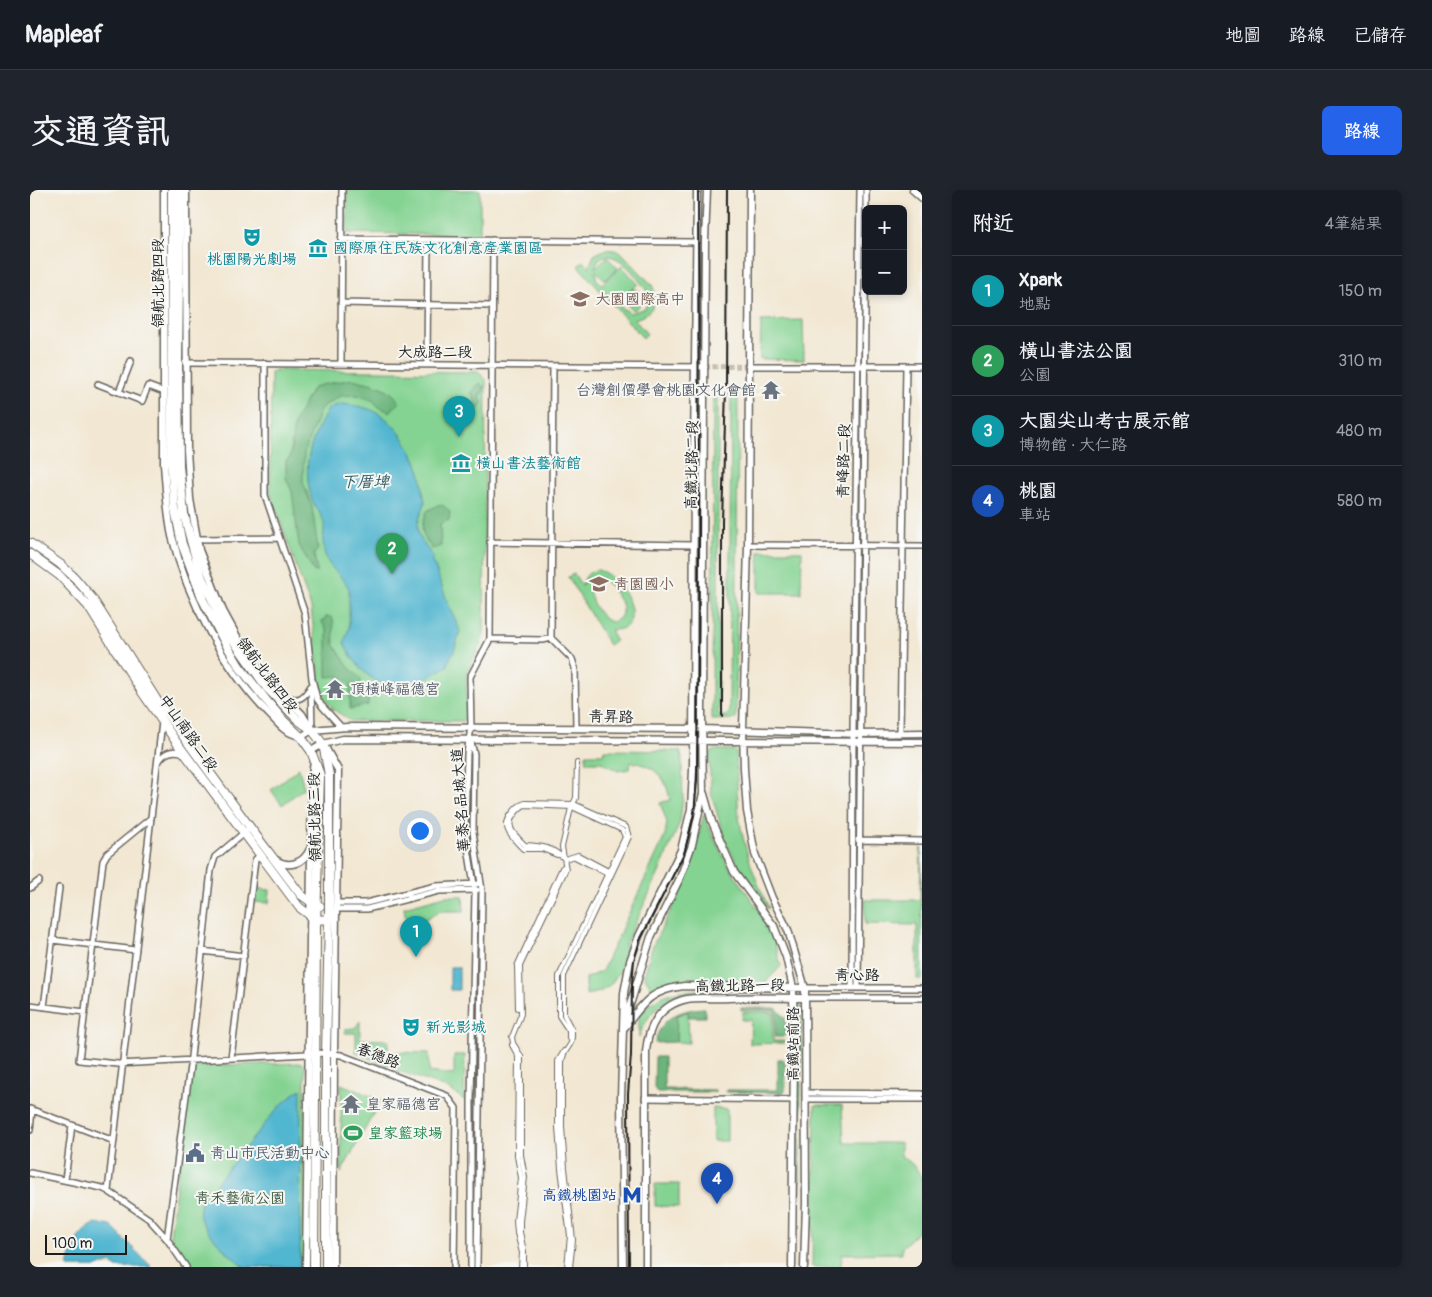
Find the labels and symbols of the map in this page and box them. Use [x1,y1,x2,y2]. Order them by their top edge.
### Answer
theatre icon: 桃園陽光劇場 [241,226,263,248]
museum icon: 國際原住民族文化創意產業園區 [307,237,329,259]
street label: 領航北路四段 [149,238,168,328]
place label: 國際原住民族文化創意產業園區 [333,239,543,258]
place label: 桃園陽光劇場 [207,250,297,269]
school or university icon: 大園國際高中 [569,288,591,310]
place label: 大園國際高中 [595,290,685,309]
street label: 大成路二段 [397,343,473,362]
temple icon: 台灣創價學會桃園文化會館 [760,379,782,401]
place label: 台灣創價學會桃園文化會館 [576,381,756,400]
pin: 3 [443,396,475,437]
street label: 高鐵北路二段 [682,420,702,510]
street label: 青峰路二段 [834,423,854,499]
museum icon: 橫山書法藝術館 [450,452,472,474]
place label: 橫山書法藝術館 [476,454,581,473]
water label: 下厝埤 [341,472,391,492]
pin: 2 [376,533,408,574]
school or university icon: 青園國小 [588,573,610,595]
place label: 青園國小 [614,575,674,594]
street label: 領航北路四段 [232,633,302,717]
temple icon: 頂橫峰福德宮 [324,678,346,700]
place label: 頂橫峰福德宮 [350,680,440,699]
street label: 中山南路二段 [154,691,222,775]
street label: 青昇路 [588,707,634,727]
street label: 華泰名品城大道 [448,747,474,853]
street label: 領航北路三段 [305,772,325,862]
your location [407,818,433,844]
pin: 1 [400,916,432,957]
street label: 青心路 [834,966,880,985]
street label: 高鐵北路一段 [695,976,785,996]
street label: 高鐵站前路 [784,1006,803,1082]
theatre icon: 新光影城 [400,1016,422,1038]
place label: 新光影城 [426,1018,486,1037]
street label: 春德路 [354,1039,402,1073]
temple icon: 皇家福德宮 [340,1093,362,1115]
place label: 皇家福德宮 [366,1095,441,1114]
sports icon: 皇家籃球場 [342,1122,364,1144]
place label: 皇家籃球場 [368,1124,443,1143]
public building icon: 青山市民活動中心 [184,1142,206,1164]
place label: 青山市民活動中心 [210,1144,330,1163]
pin: 4 [701,1163,733,1204]
metro station icon: 高鐵桃園站 [621,1184,643,1206]
place label: 高鐵桃園站 [542,1186,617,1205]
park label: 青禾藝術公園 [195,1189,285,1208]
scale bar [45,1232,128,1255]

